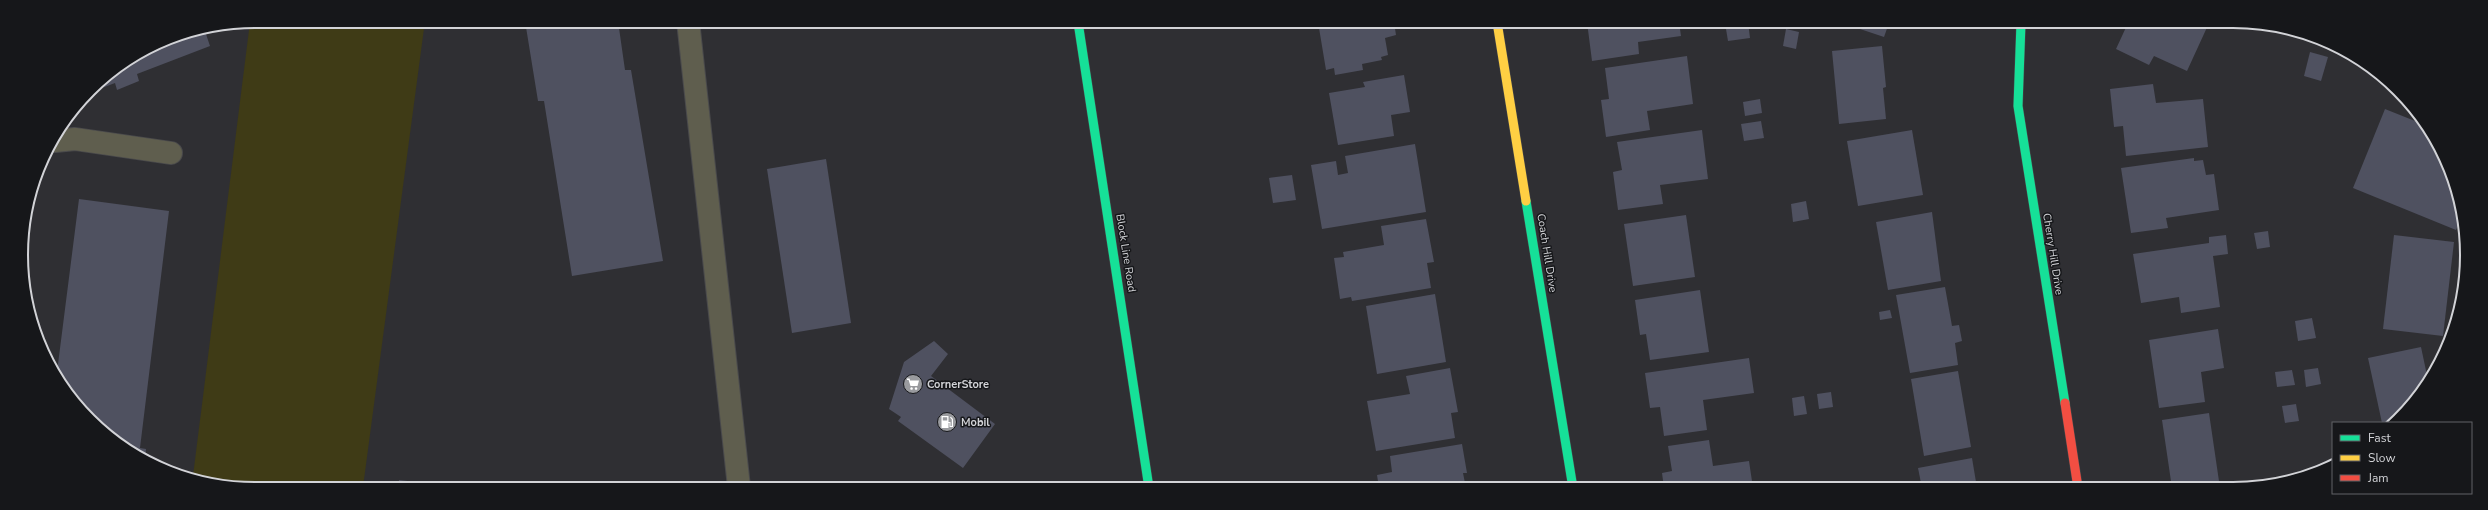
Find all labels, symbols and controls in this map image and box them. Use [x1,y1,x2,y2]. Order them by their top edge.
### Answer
street label: Cherry Hill Drive [2039,212,2067,296]
street label: Block Line Road [1112,213,1140,293]
street label: Coach Hill Drive [1533,213,1561,294]
supermarket icon: CornerStore [902,373,924,395]
place label: CornerStore [927,377,989,392]
fuel station icon: Mobil [936,411,958,433]
place label: Mobil [961,415,990,430]
legend [2332,422,2472,494]
text: Fast [2368,430,2391,446]
text: Slow [2368,450,2396,466]
text: Jam [2367,470,2389,486]

